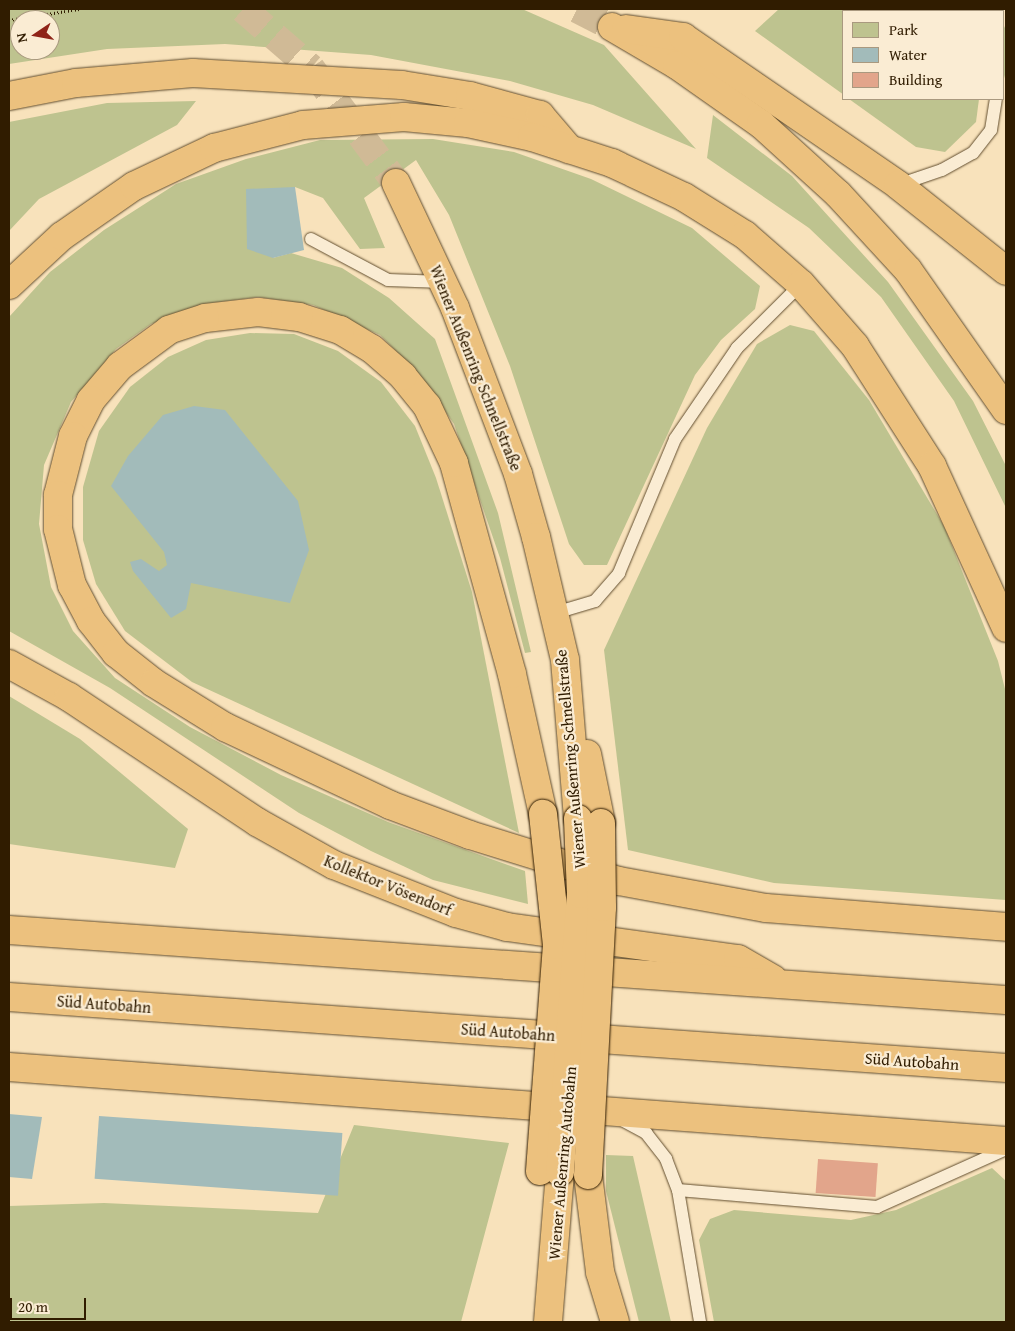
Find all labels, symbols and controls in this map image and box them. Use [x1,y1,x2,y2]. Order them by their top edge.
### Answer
north arrow [10,10,60,60]
legend [842,10,1005,100]
text: Park [889,19,918,40]
text: N [11,31,32,45]
text: Water [889,44,927,65]
text: Building [889,69,942,90]
street label: Wiener Außenring Schnellstraße [426,262,526,474]
street label: Wiener Außenring Schnellstraße [551,649,589,869]
street label: Kollektor Vösendorf [321,851,455,919]
street label: Süd Autobahn [56,991,152,1017]
street label: Süd Autobahn [460,1019,556,1045]
street label: Süd Autobahn [864,1048,960,1074]
street label: Wiener Außenring Autobahn [544,1066,580,1260]
scale bar [12,1288,89,1320]
text: 20 m [18,1296,48,1317]

